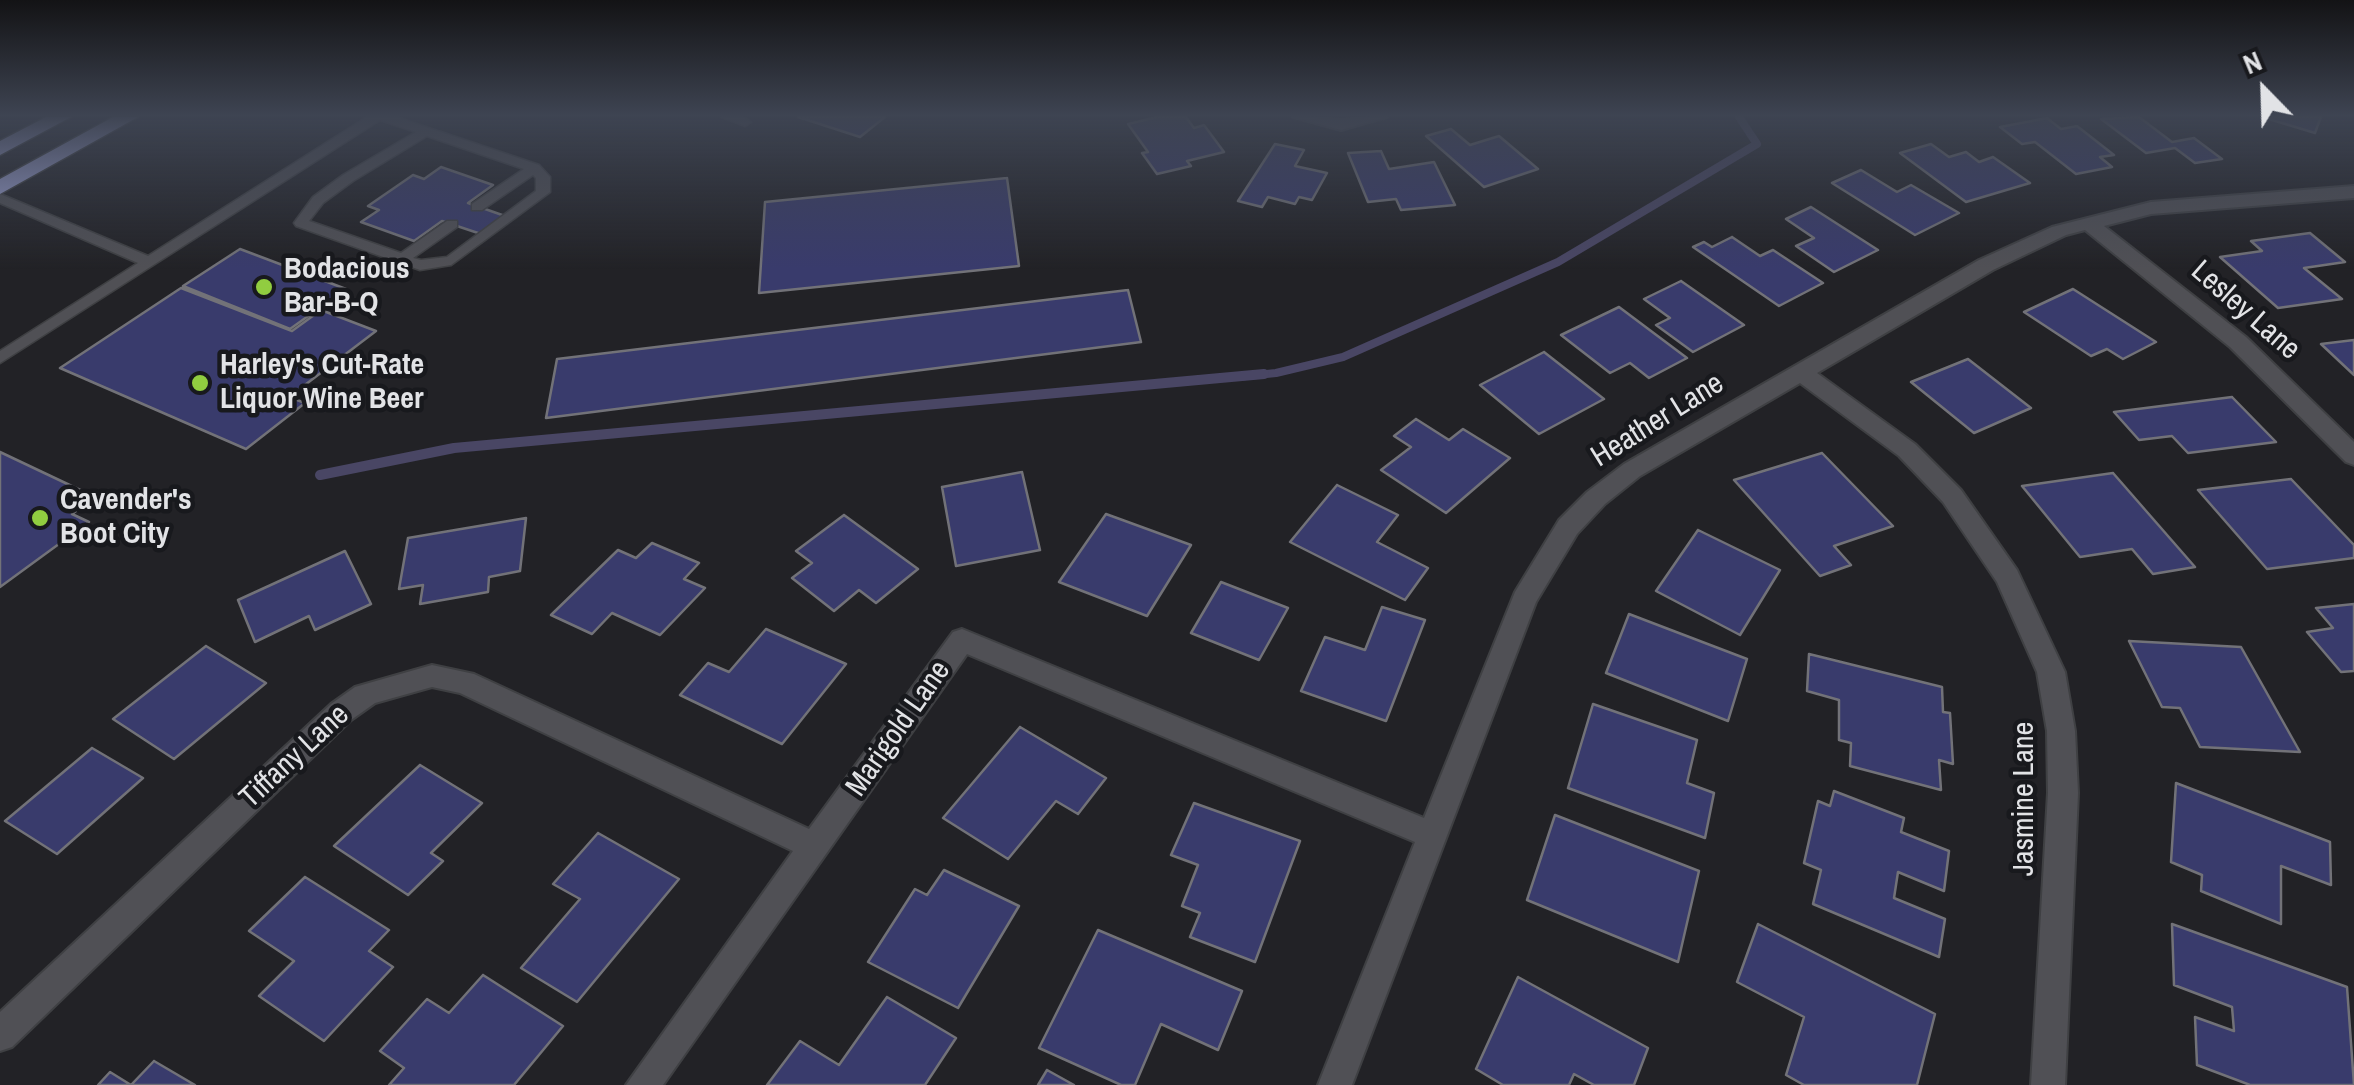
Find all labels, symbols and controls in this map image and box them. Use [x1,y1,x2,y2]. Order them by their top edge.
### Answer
north arrow [2214,40,2314,140]
text: N [2237,42,2267,83]
place label: Bodacious Bar-B-Q [284,252,410,322]
street label: Lesley Lane [2183,254,2307,368]
marker: Bodacious Bar-B-Q [253,276,275,298]
place label: Harley's Cut-Rate Liquor Wine Beer [220,348,424,418]
street label: Heather Lane [1585,366,1731,476]
marker: Harley's Cut-Rate Liquor Wine Beer [189,372,211,394]
place label: Cavender's Boot City [60,483,192,554]
marker: Cavender's Boot City [29,507,51,529]
street label: Marigold Lane [839,654,959,804]
street label: Tiffany Lane [233,698,357,816]
street label: Jasmine Lane [2007,722,2043,876]

